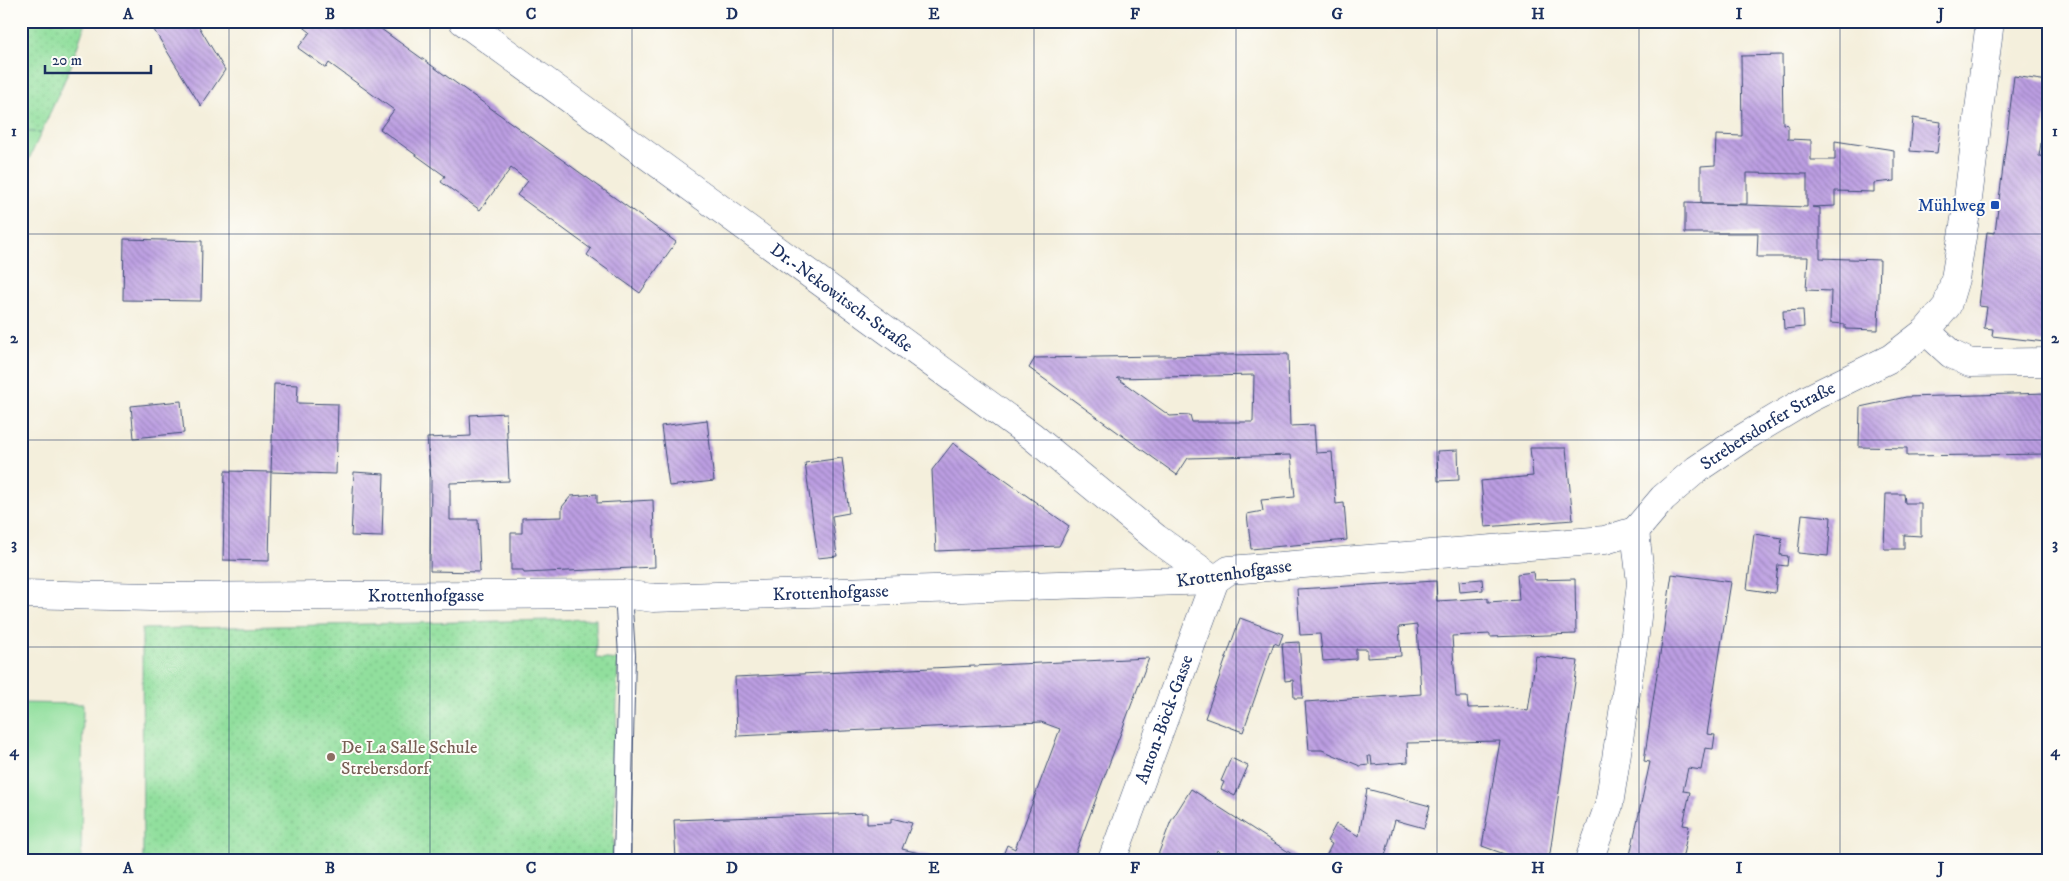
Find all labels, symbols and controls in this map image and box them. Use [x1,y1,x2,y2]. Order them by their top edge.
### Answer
text: A [122,4,134,24]
text: B [325,4,335,24]
text: C [526,4,536,24]
text: D [726,4,738,24]
text: E [928,4,940,24]
text: F [1130,4,1140,24]
text: G [1331,4,1343,24]
text: H [1531,4,1545,24]
text: I [1736,4,1743,24]
text: J [1936,4,1945,24]
scale bar [45,42,151,74]
text: 20 m [52,51,82,70]
text: 1 [11,121,17,141]
text: 1 [2052,121,2058,141]
place label: Mühlweg [1918,195,1985,217]
marker: Mühlweg [1989,199,2001,211]
street label: Dr.-Nekowitsch-Straße [766,239,917,357]
text: 2 [10,328,19,348]
text: 2 [2051,328,2060,348]
street label: Strebersdorfer Straße [1696,377,1839,476]
text: 3 [11,534,17,554]
text: 3 [2052,534,2058,554]
street label: Krottenhofgasse [1175,555,1293,593]
street label: Krottenhofgasse [772,580,889,606]
street label: Krottenhofgasse [368,585,484,608]
street label: Anton-Böck-Gasse [1131,652,1199,787]
place label: De La Salle Schule Strebersdorf [341,737,477,780]
text: 4 [8,741,19,761]
text: 4 [2049,741,2060,761]
marker: De La Salle Schule Strebersdorf [325,751,337,763]
text: A [122,858,134,878]
text: B [325,858,335,878]
text: C [526,858,536,878]
text: D [726,858,738,878]
text: E [928,858,940,878]
text: F [1130,858,1140,878]
text: G [1331,858,1343,878]
text: H [1531,858,1545,878]
text: I [1736,858,1743,878]
text: J [1936,858,1945,878]

